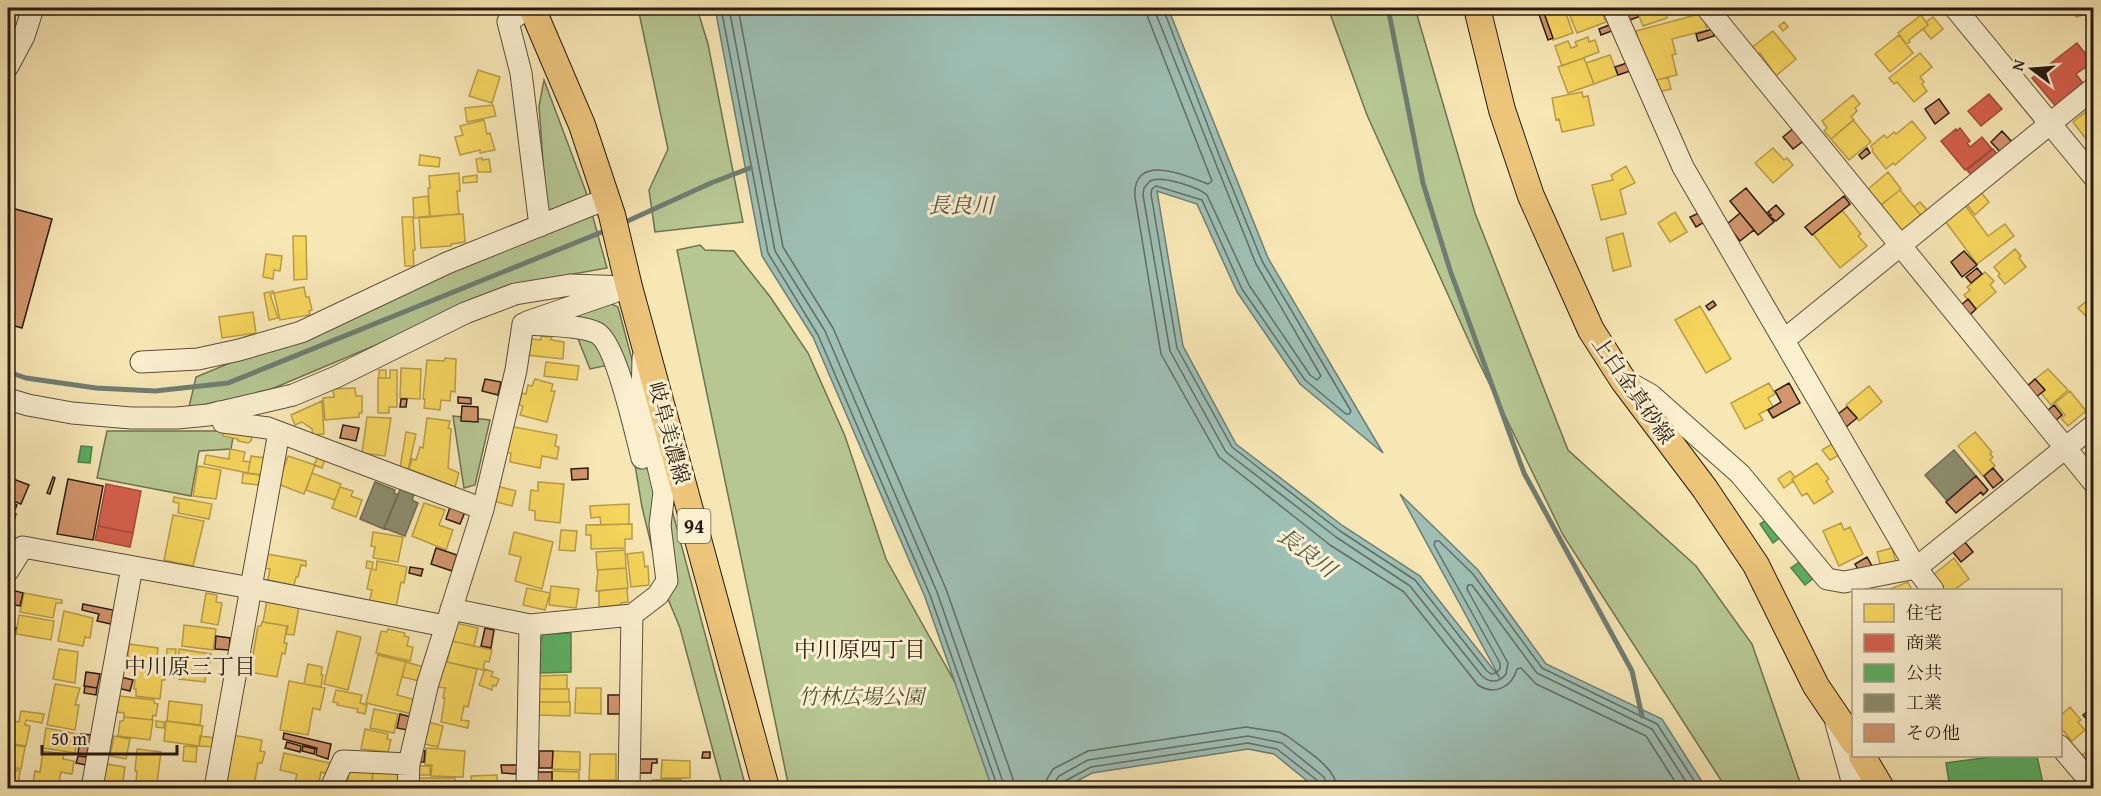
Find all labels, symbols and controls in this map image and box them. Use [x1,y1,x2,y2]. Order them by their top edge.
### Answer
north arrow [2002,39,2062,99]
text: N [2005,56,2031,73]
water label: 長良川 [928,189,996,221]
street label: 上白金真砂線 [1585,329,1682,450]
street label: 岐阜美濃線 [641,378,698,488]
road number: 94 [678,509,710,543]
water label: 長良川 [1271,519,1345,586]
legend [1852,589,2062,757]
text: 住宅 [1906,599,1942,626]
text: 商業 [1906,629,1942,656]
district label: 中川原四丁目 [794,633,926,665]
district label: 中川原三丁目 [124,650,256,682]
text: 公共 [1906,659,1942,686]
park label: 竹林広場公園 [798,681,927,712]
text: 工業 [1906,689,1942,716]
scale bar [42,718,177,756]
text: その他 [1906,719,1960,746]
text: 50 m [51,725,87,752]

